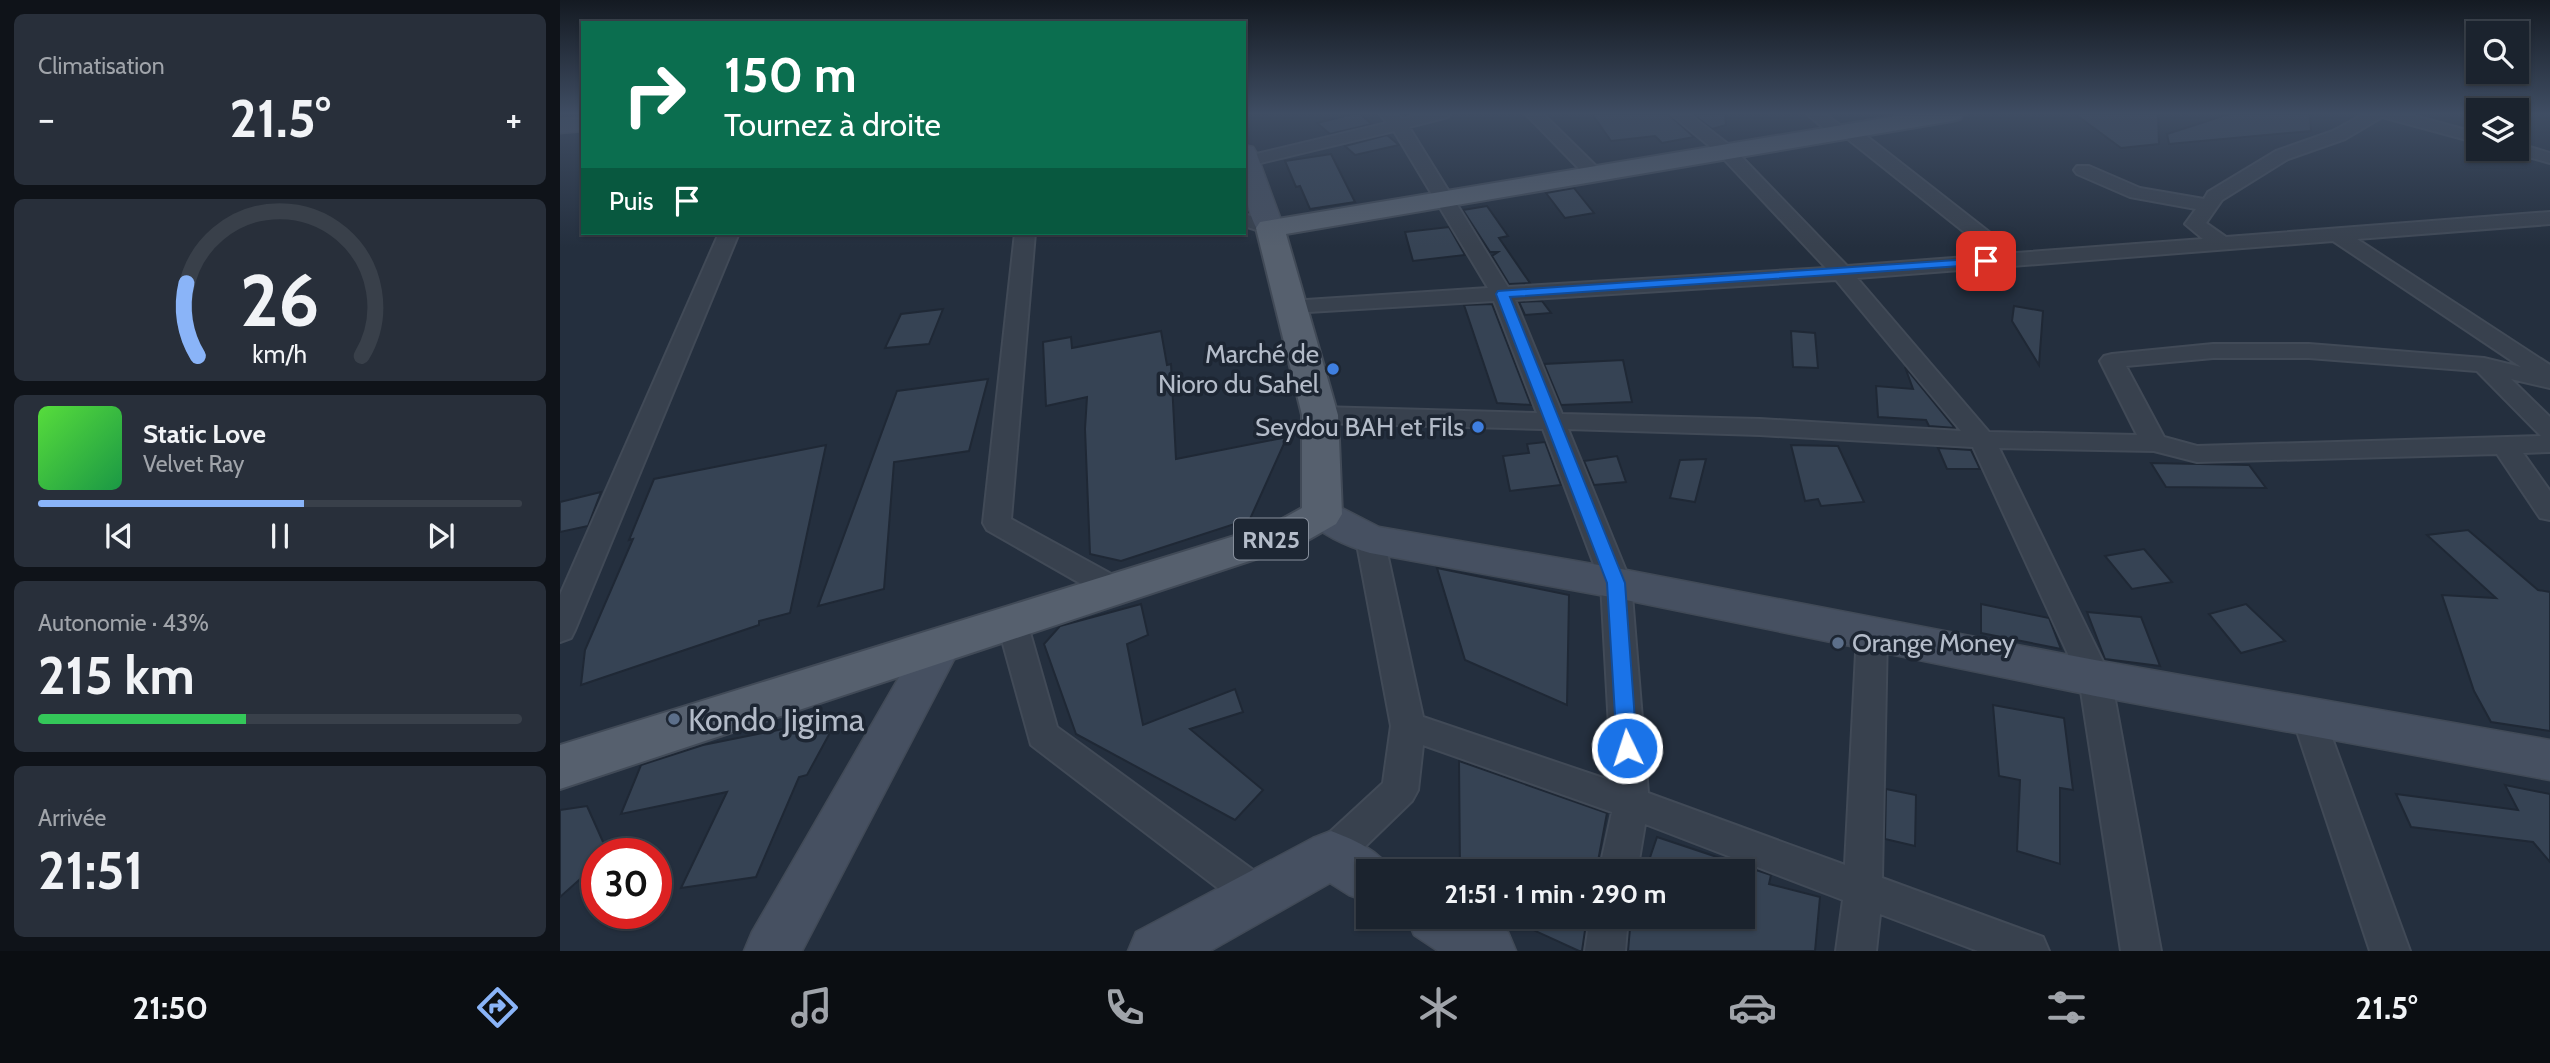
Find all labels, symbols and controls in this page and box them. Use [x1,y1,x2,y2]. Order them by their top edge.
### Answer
map controls [2466,21,2529,161]
button: search [2466,21,2529,84]
text: 150 m [724,45,857,104]
icon: right [609,49,700,140]
text: Climatisation [38,52,165,80]
text: 21.5° [229,87,331,150]
text: − [38,95,55,142]
text: + [505,95,522,142]
button: layers [2466,98,2529,161]
text: Tournez à droite [724,105,941,144]
icon: arrive [668,182,706,220]
text: Puis [609,185,654,217]
pin [1956,231,2016,291]
icon: arrive [1967,242,2005,280]
text: 26 [240,257,320,345]
place label: Marché de Nioro du Sahel [1158,338,1319,400]
text: km/h [253,339,307,369]
marker: Marché de Nioro du Sahel [1325,361,1341,377]
place label: Seydou BAH et Fils [1255,411,1464,443]
text: Static Love [143,418,266,450]
marker: Seydou BAH et Fils [1470,419,1486,435]
text: Velvet Ray [143,450,244,478]
icon: previous [100,517,138,555]
icon: pause [261,517,299,555]
icon: next [422,517,460,555]
road number: RN25 [1234,518,1308,560]
text: Autonomie · 43% [38,609,209,637]
place label: Orange Money [1852,627,2015,659]
marker: Orange Money [1830,635,1846,651]
text: 215 km [38,644,195,707]
place label: Kondo Jigima [688,700,865,739]
marker: Kondo Jigima [666,711,682,727]
position arrow [1590,711,1664,785]
text: Arrivée [38,804,106,832]
speed limit sign: 30 [581,838,672,929]
text: 21:51 [38,839,143,902]
text: 21:51 · 1 min · 290 m [1445,878,1666,910]
icon: directions [473,983,522,1032]
icon: music [787,983,836,1032]
icon: phone [1100,983,1149,1032]
icon: climate [1414,983,1463,1032]
icon: car [1728,983,1777,1032]
icon: filters [2042,983,2091,1032]
text: 21:50 [132,988,208,1027]
text: 21.5° [2355,988,2418,1027]

